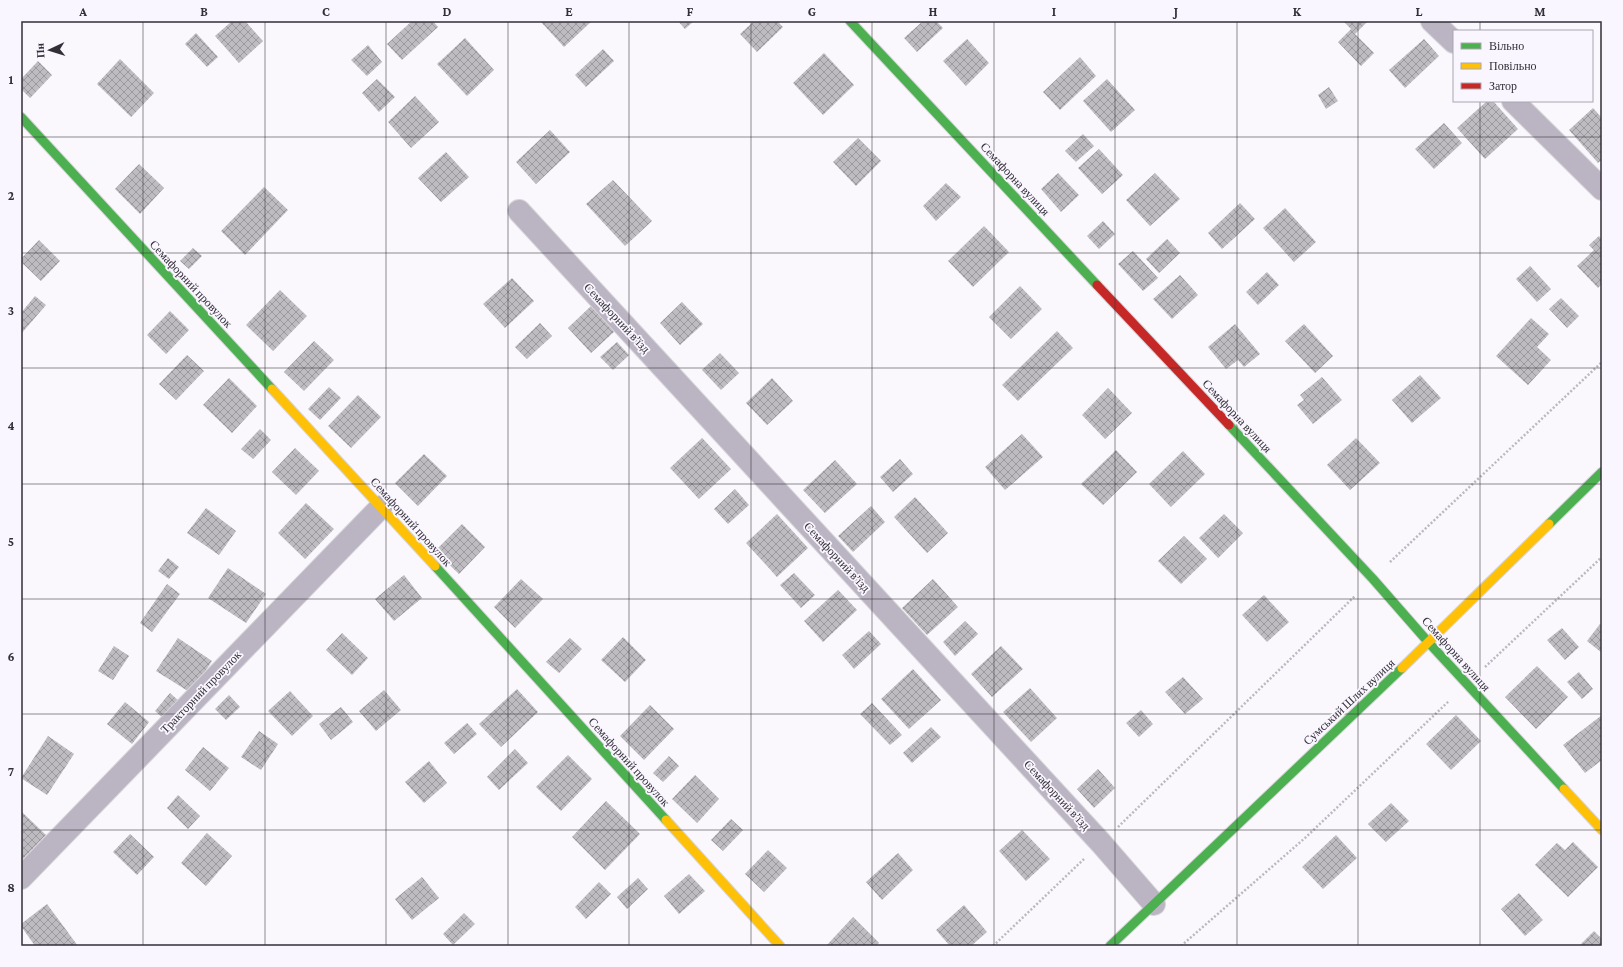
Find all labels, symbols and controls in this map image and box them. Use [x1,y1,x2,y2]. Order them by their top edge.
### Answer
text: A [78,4,87,19]
text: B [200,4,208,19]
text: C [322,4,330,19]
text: D [443,4,452,19]
text: E [565,4,573,19]
text: F [687,4,694,19]
text: G [808,4,816,19]
text: H [929,4,938,19]
text: I [1052,4,1056,19]
text: J [1172,4,1178,19]
text: K [1293,4,1302,19]
text: L [1416,4,1423,19]
text: M [1534,4,1546,19]
north arrow [30,30,70,70]
legend [1453,30,1593,102]
text: Вільно [1489,39,1524,53]
text: Пн [33,42,47,59]
text: Повільно [1489,59,1537,73]
text: 1 [9,72,14,87]
text: Затор [1489,79,1517,93]
street label: Семафорна вулиця [977,139,1053,219]
text: 2 [8,188,15,203]
street label: Семафорний провулок [147,237,235,331]
street label: Семафорний в’їзд [581,280,653,356]
text: 3 [8,303,14,318]
street label: Семафорна вулиця [1199,376,1275,456]
text: 4 [7,418,15,433]
street label: Семафорний провулок [367,475,455,569]
street label: Семафорний в’їзд [801,519,873,595]
text: 5 [8,534,14,549]
street label: Семафорна вулиця [1419,614,1493,694]
street label: Тракторний провулок [158,648,244,736]
text: 6 [7,649,15,664]
street label: Сумський Шлях вулиця [1300,656,1398,748]
street label: Семафорний провулок [585,715,673,809]
street label: Семафорний в’їзд [1021,757,1093,833]
text: 7 [8,764,14,779]
text: 8 [7,880,15,895]

